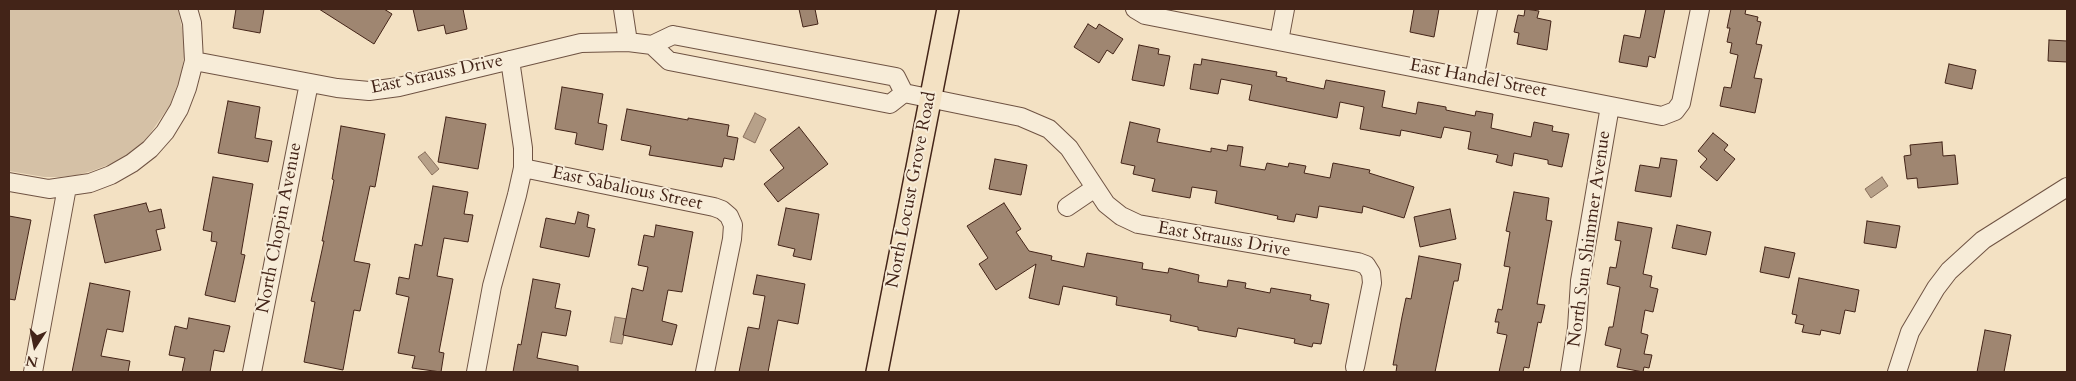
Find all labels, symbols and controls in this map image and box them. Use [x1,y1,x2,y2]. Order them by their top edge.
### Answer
street label: East Strauss Drive [369,50,505,100]
street label: East Handel Street [1408,55,1548,103]
street label: North Locust Grove Road [882,90,942,290]
street label: North Sun Shimmer Avenue [1564,129,1616,349]
street label: North Chopin Avenue [253,141,307,315]
street label: East Sabalious Street [550,163,704,215]
street label: East Strauss Drive [1156,218,1292,262]
north arrow [10,321,60,371]
text: N [24,351,40,372]

